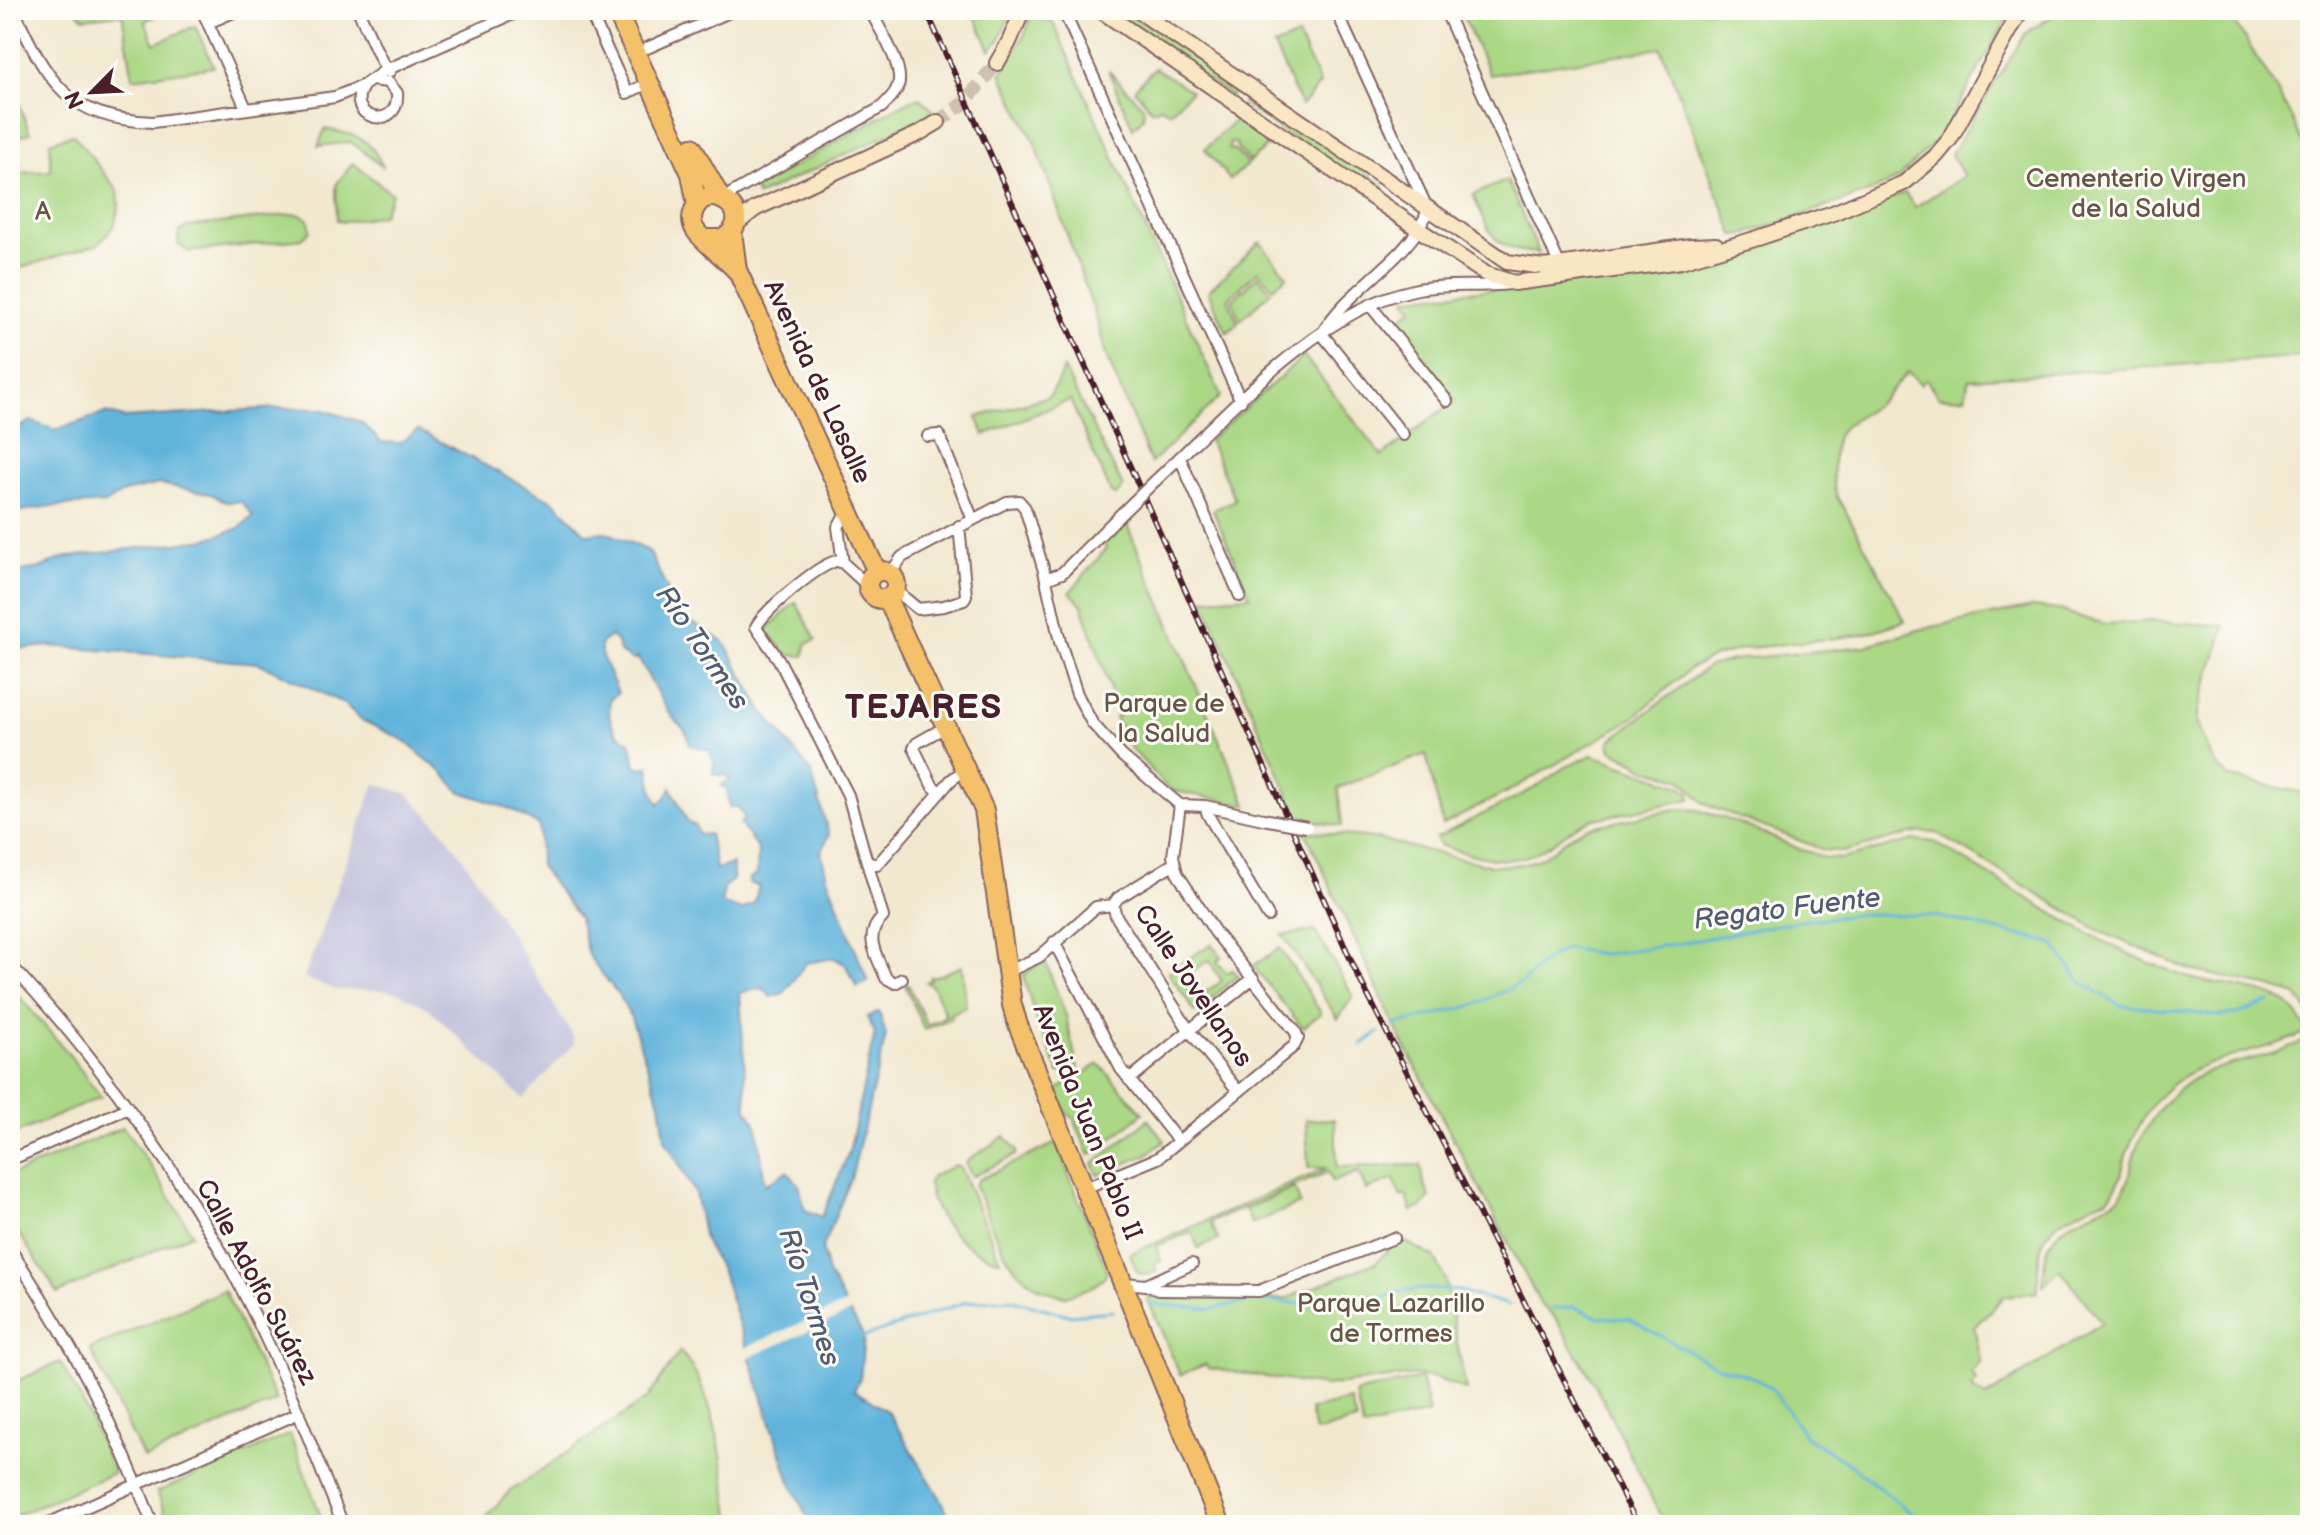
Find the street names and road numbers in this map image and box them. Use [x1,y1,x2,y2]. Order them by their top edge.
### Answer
street label: Avenida de Lasalle [756,275,878,489]
street label: Calle Jovellanos [1127,899,1259,1073]
street label: Avenida Juan Pablo II [1026,1000,1148,1244]
street label: Calle Adolfo Suárez [189,1174,323,1390]

